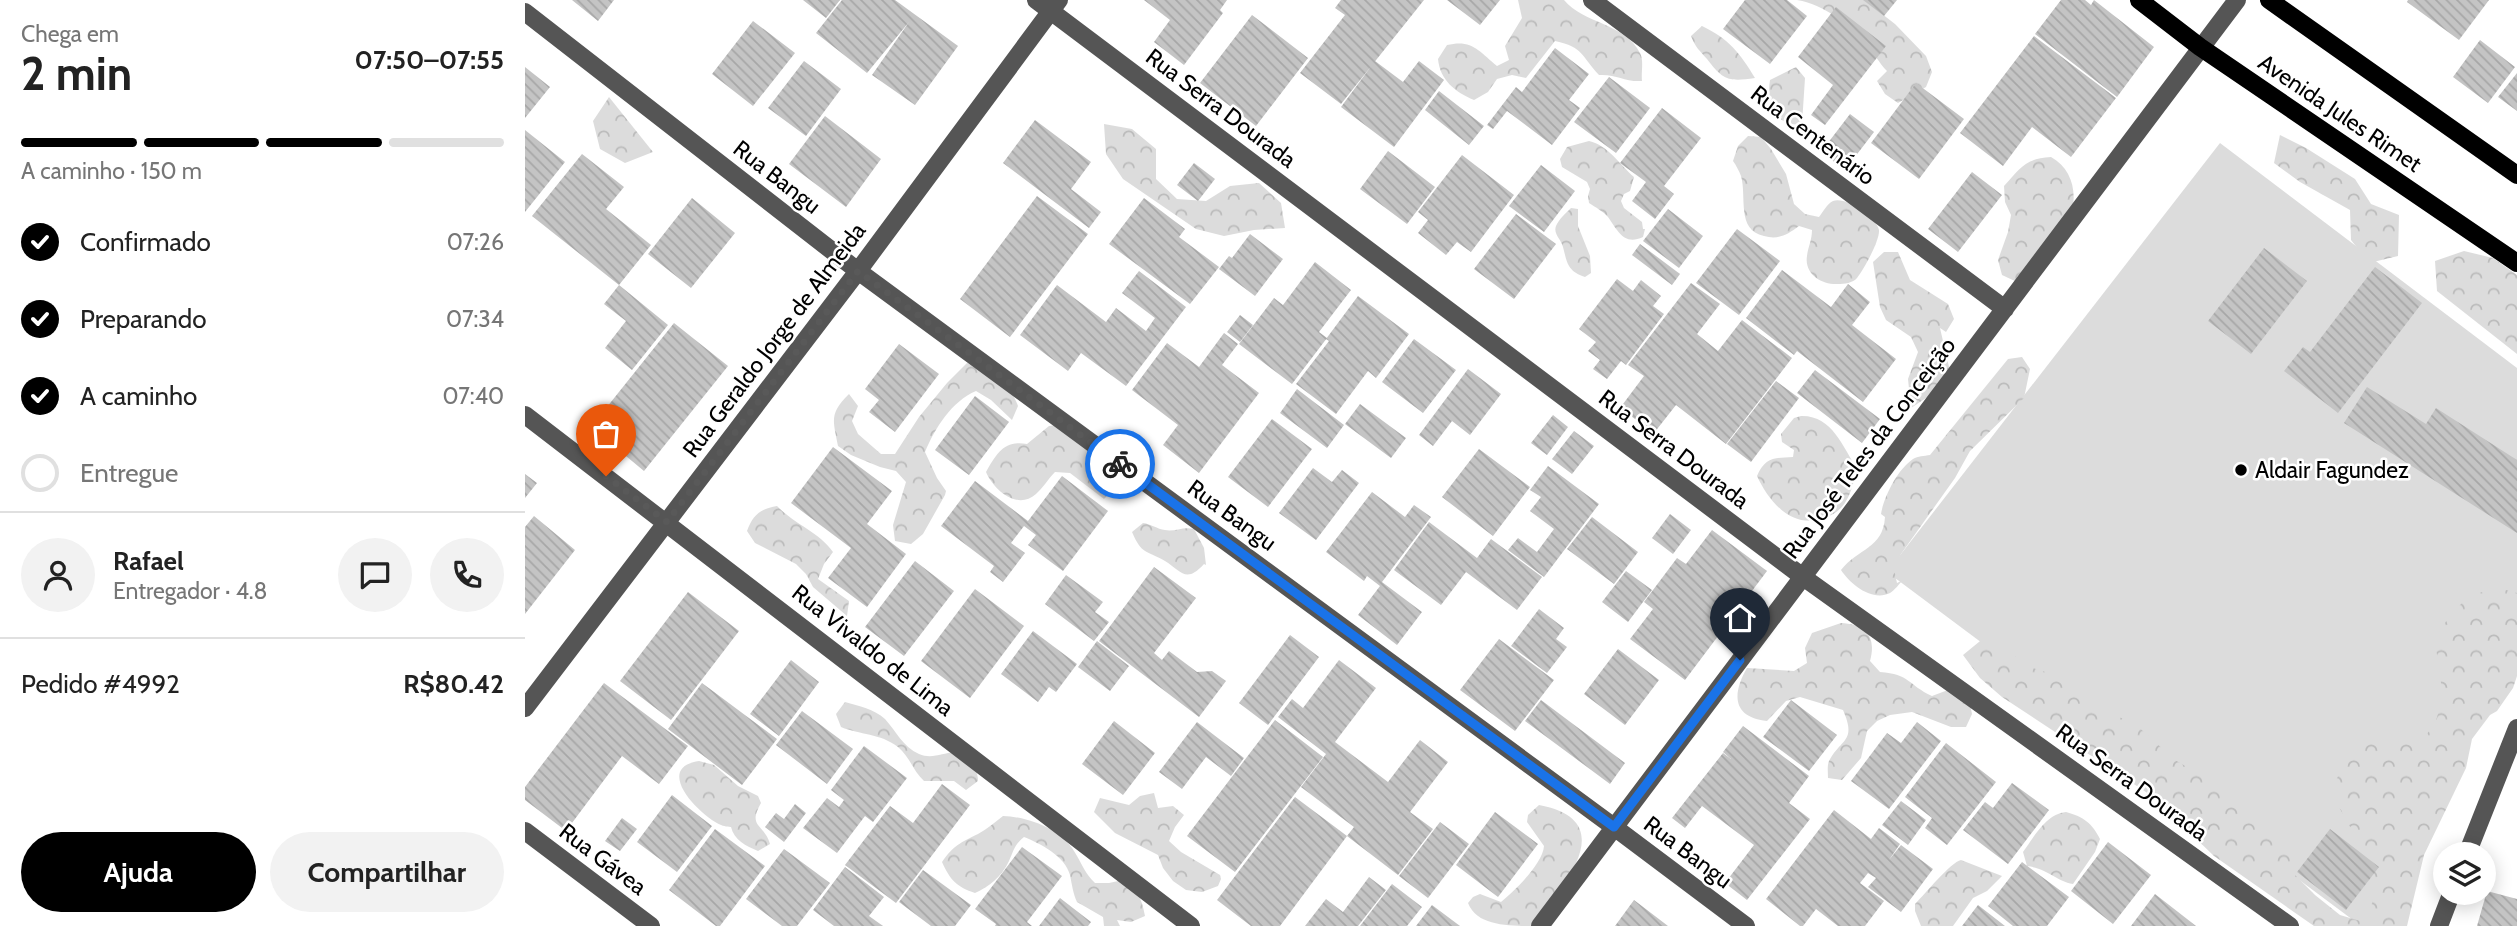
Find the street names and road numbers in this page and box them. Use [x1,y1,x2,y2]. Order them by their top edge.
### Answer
street label: Rua Serra Dourada [1140,42,1302,174]
street label: Avenida Jules Rimet [2253,48,2427,178]
street label: Rua Centenário [1745,79,1881,191]
street label: Rua Bangu [728,134,826,220]
street label: Rua Geraldo Jorge de Almeida [677,217,871,463]
street label: Rua José Teles da Conceição [1777,332,1961,564]
street label: Rua Serra Dourada [1593,383,1755,515]
street label: Rua Bangu [1182,473,1282,557]
street label: Rua Vivaldo de Lima [787,578,959,722]
street label: Rua Serra Dourada [2051,718,2213,846]
street label: Rua Bangu [1638,810,1738,894]
street label: Rua Gávea [554,817,652,901]

